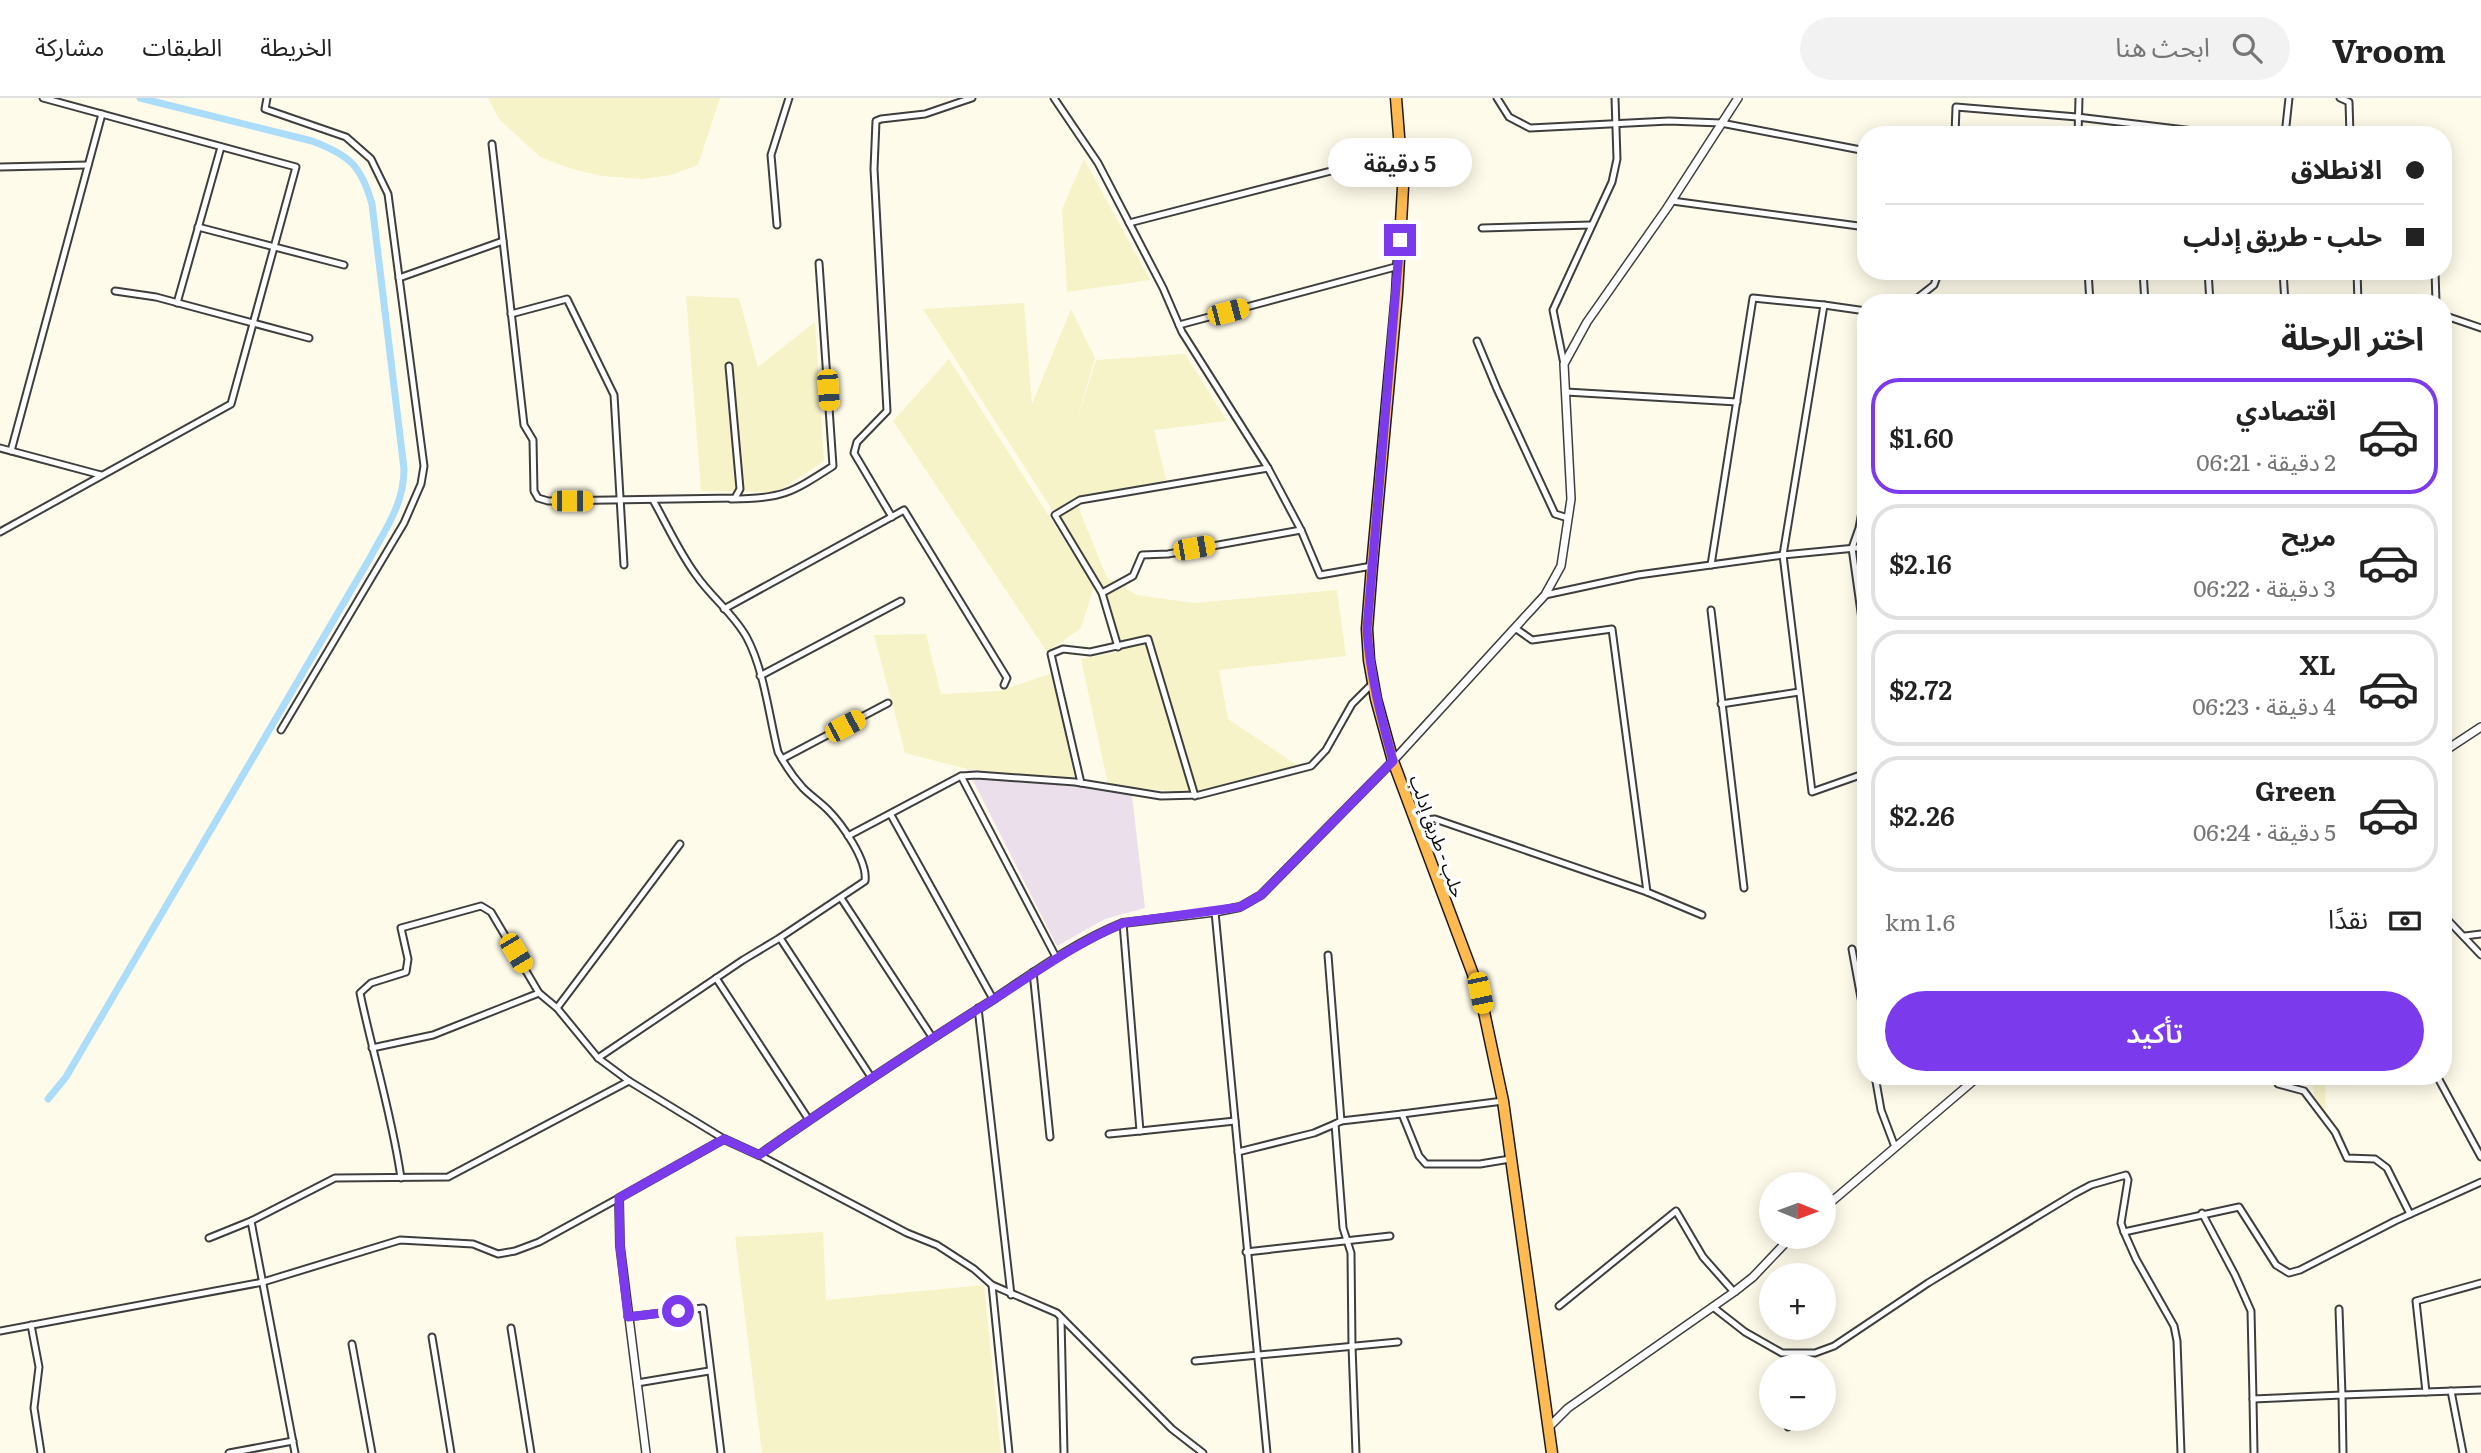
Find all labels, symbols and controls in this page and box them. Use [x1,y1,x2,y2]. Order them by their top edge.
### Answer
search box [1800,17,2290,80]
text: Vroom [2332,24,2446,73]
text: ابحث هنا [2115,26,2210,65]
text: مشاركة [35,28,104,63]
text: الطبقات [142,28,222,63]
text: الخريطة [260,28,332,63]
icon: search [2228,29,2266,67]
callout: 5 دقيقة [1328,138,1472,188]
text: 5 دقيقة [1364,145,1436,179]
text: الانطلاق [2291,148,2382,187]
text: حلب - طريق إدلب [2183,215,2382,254]
route end [1384,224,1416,256]
car [1205,296,1252,328]
text: اختر الرحلة [2281,312,2424,360]
car [817,368,840,412]
text: اقتصادي [2236,389,2336,428]
icon: car [2357,405,2420,468]
text: $1.60 [1889,417,1954,456]
text: 2 دقيقة · 06:21 [2196,444,2336,478]
car [552,491,594,512]
text: مريح [2281,515,2336,554]
icon: car [2357,531,2420,594]
car [1172,534,1217,562]
text: $2.16 [1889,543,1952,582]
text: 3 دقيقة · 06:22 [2193,570,2336,604]
text: XL [2299,644,2336,683]
icon: car [2357,657,2420,720]
text: $2.72 [1889,669,1952,708]
text: 4 دقيقة · 06:23 [2192,688,2336,722]
car [822,707,869,745]
text: Green [2255,770,2336,809]
street label: حلب - طريق إدلب [1403,771,1473,901]
icon: car [2357,783,2420,846]
text: $2.26 [1889,795,1955,834]
text: 5 دقيقة · 06:24 [2193,814,2336,848]
text: نقدًا [2328,898,2368,937]
icon: cash [2386,902,2424,940]
text: 1.6 km [1885,904,1955,938]
car [497,930,536,976]
car [1466,970,1495,1016]
button: تأكيد [1885,991,2424,1071]
north arrow [1759,1172,1836,1250]
map controls [1759,1172,1836,1431]
button: + [1759,1263,1836,1340]
route start [662,1295,694,1327]
button: − [1759,1354,1836,1431]

